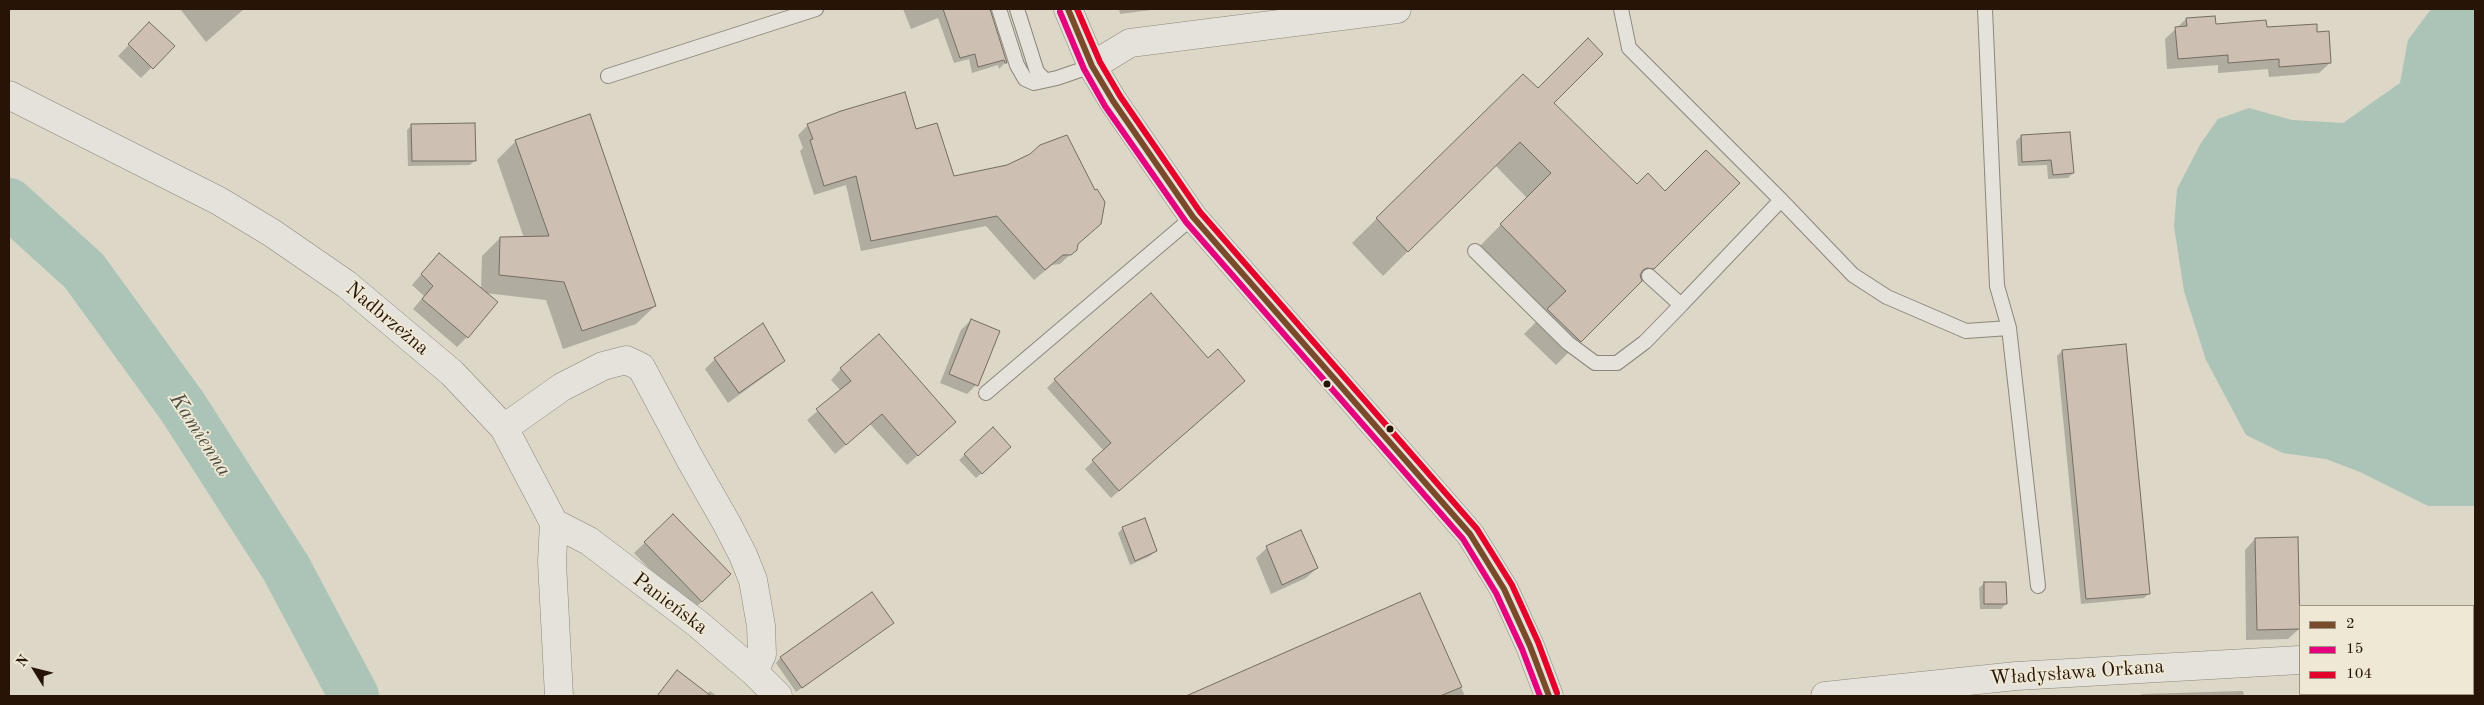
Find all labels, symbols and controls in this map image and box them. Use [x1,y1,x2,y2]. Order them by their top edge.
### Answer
street label: Nadbrzeżna [340,277,434,361]
unlabelled marker [1322,379,1332,389]
water label: Kamienna [164,388,236,482]
unlabelled marker [1385,424,1395,434]
street label: Panieńska [628,568,712,640]
legend [2299,605,2474,695]
text: 2 [2346,617,2355,632]
text: 15 [2346,642,2363,657]
north arrow [10,645,60,695]
text: N [14,653,32,670]
street label: Władysława Orkana [1989,655,2165,691]
text: 104 [2346,667,2372,682]

